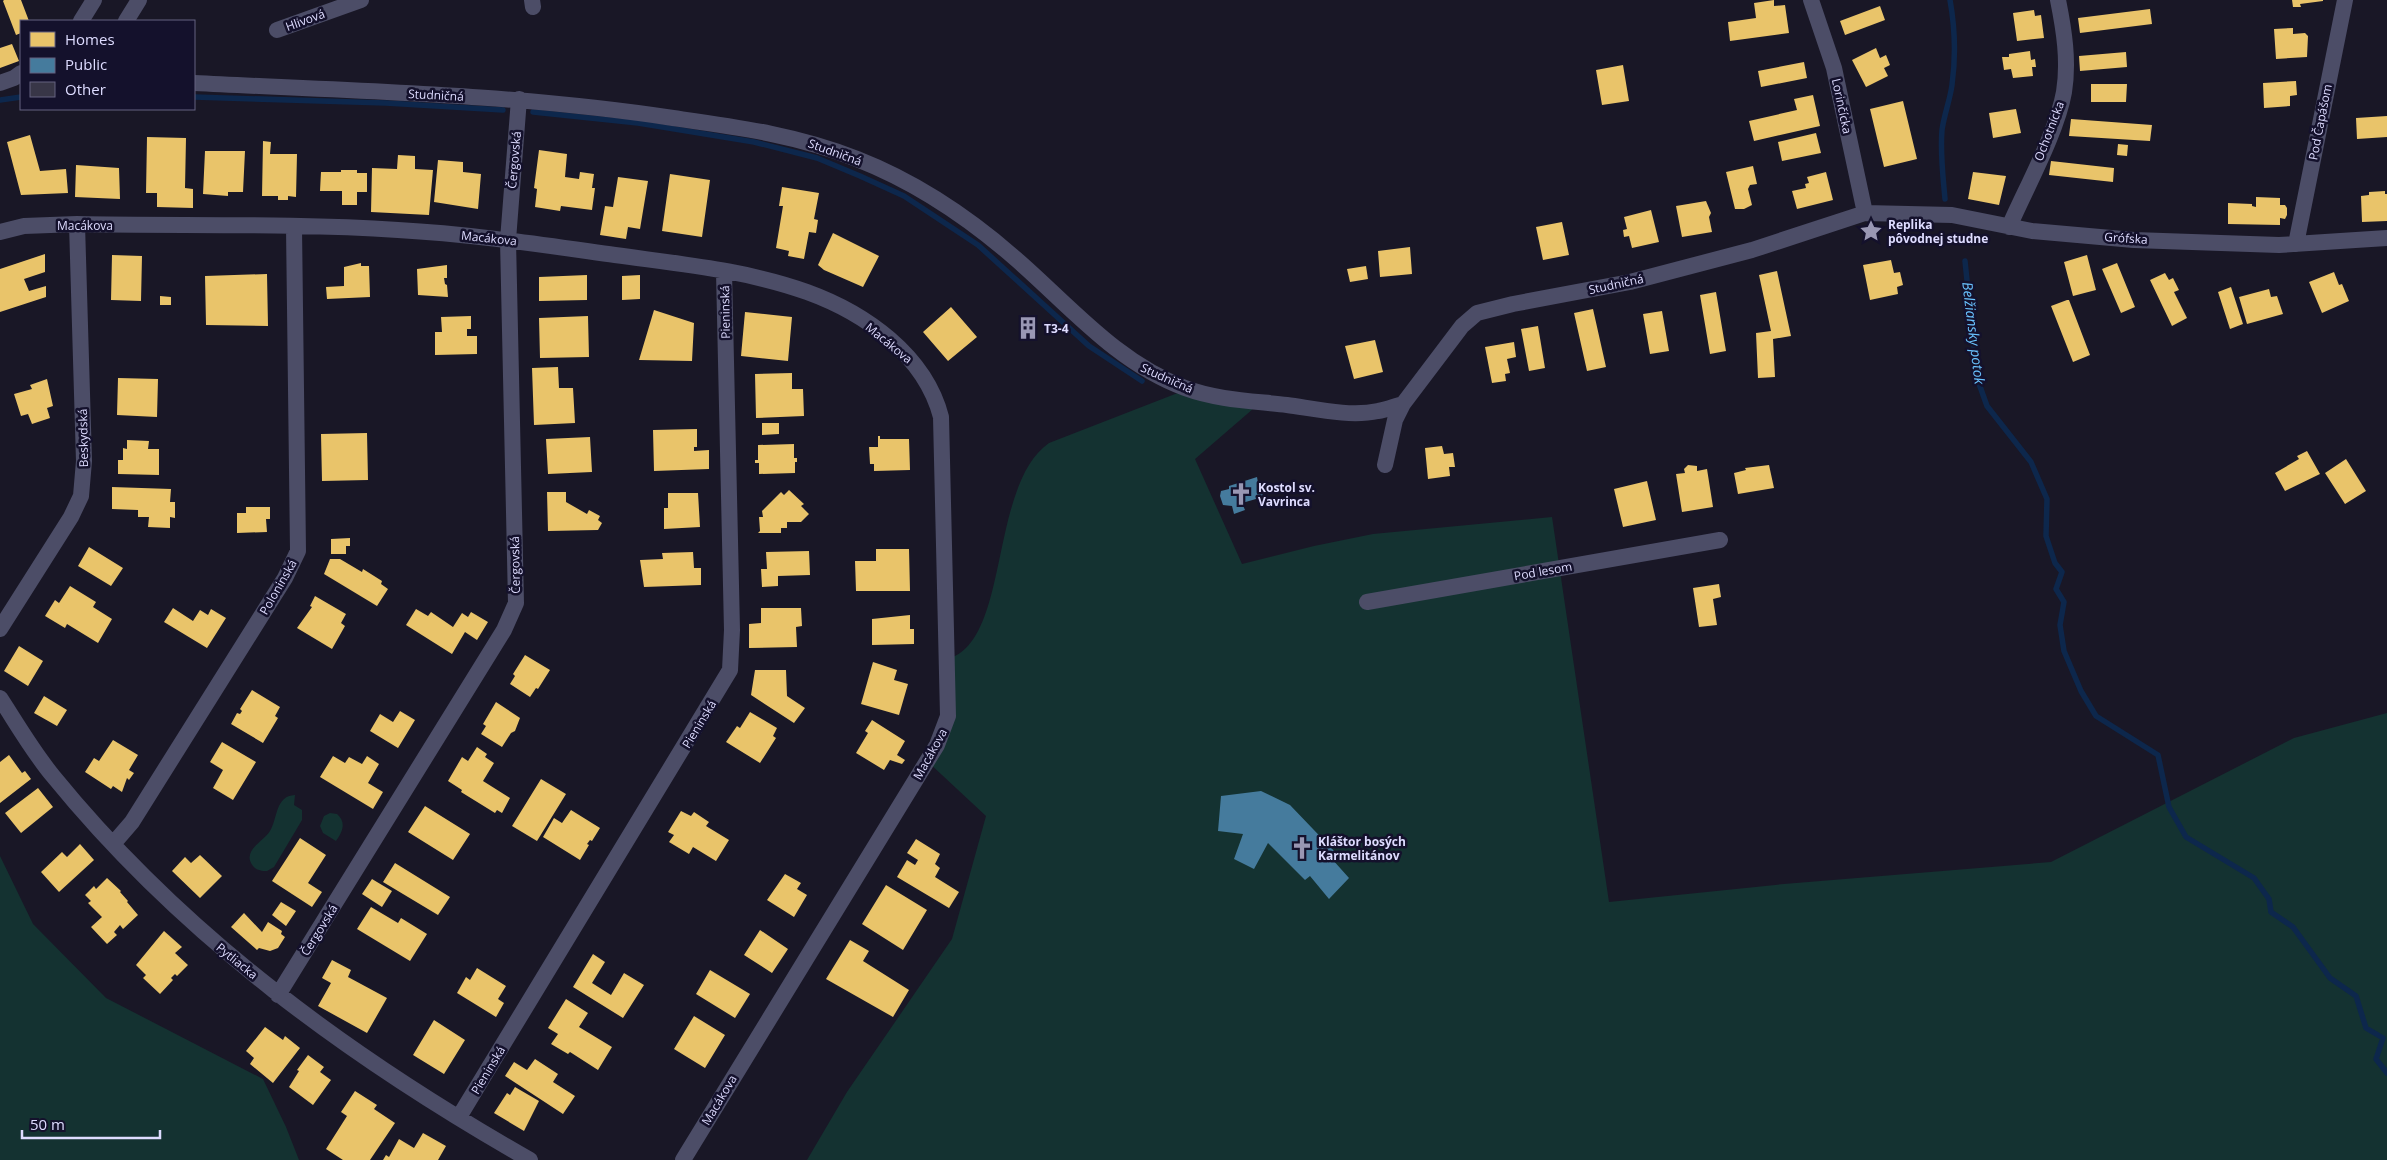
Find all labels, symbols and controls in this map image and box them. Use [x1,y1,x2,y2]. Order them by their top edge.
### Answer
street label: Hlivová [283,5,327,35]
legend [20,20,195,110]
text: Homes [65,29,115,49]
text: Public [65,54,107,74]
street label: Lorinčícka [1828,77,1856,135]
text: Other [65,79,106,99]
street label: Pod Čapášom [2304,82,2336,162]
street label: Studničná [408,85,464,105]
street label: Ochotnícka [2030,99,2068,163]
street label: Čergovská [503,131,525,189]
street label: Studničná [806,134,864,170]
place label: Replika pôvodnej studne [1888,216,1988,247]
street label: Macákova [57,217,113,234]
place icon: Replika pôvodnej studne [1858,218,1884,244]
street label: Macákova [460,227,518,249]
street label: Grófska [2104,228,2148,248]
street label: Studničná [1587,270,1645,298]
water label: Belžiansky potok [1958,281,1990,386]
street label: Pieninská [716,285,734,339]
building icon: T3-4 [1015,315,1041,341]
street label: Macákova [862,319,916,367]
place label: T3-4 [1044,320,1069,337]
street label: Studničná [1138,359,1196,397]
street label: Beskydská [74,409,92,467]
place label: Kostol sv. Vavrinca [1258,479,1315,510]
church icon: Kostol sv. Vavrinca [1228,481,1254,507]
street label: Čergovská [506,536,524,594]
street label: Poloninská [255,556,301,618]
street label: Pod lesom [1513,558,1573,584]
street label: Pieninská [678,697,720,751]
street label: Macákova [909,725,951,783]
place label: Kláštor bosých Karmelitánov [1318,833,1406,864]
church icon: Kláštor bosých Karmelitánov [1289,835,1315,861]
street label: Čergovská [297,901,341,959]
street label: Pytliacka [213,939,261,983]
street label: Pieninská [467,1043,509,1097]
street label: Macákova [697,1072,741,1128]
scale bar [22,1108,160,1140]
text: 50 m [30,1114,65,1134]

